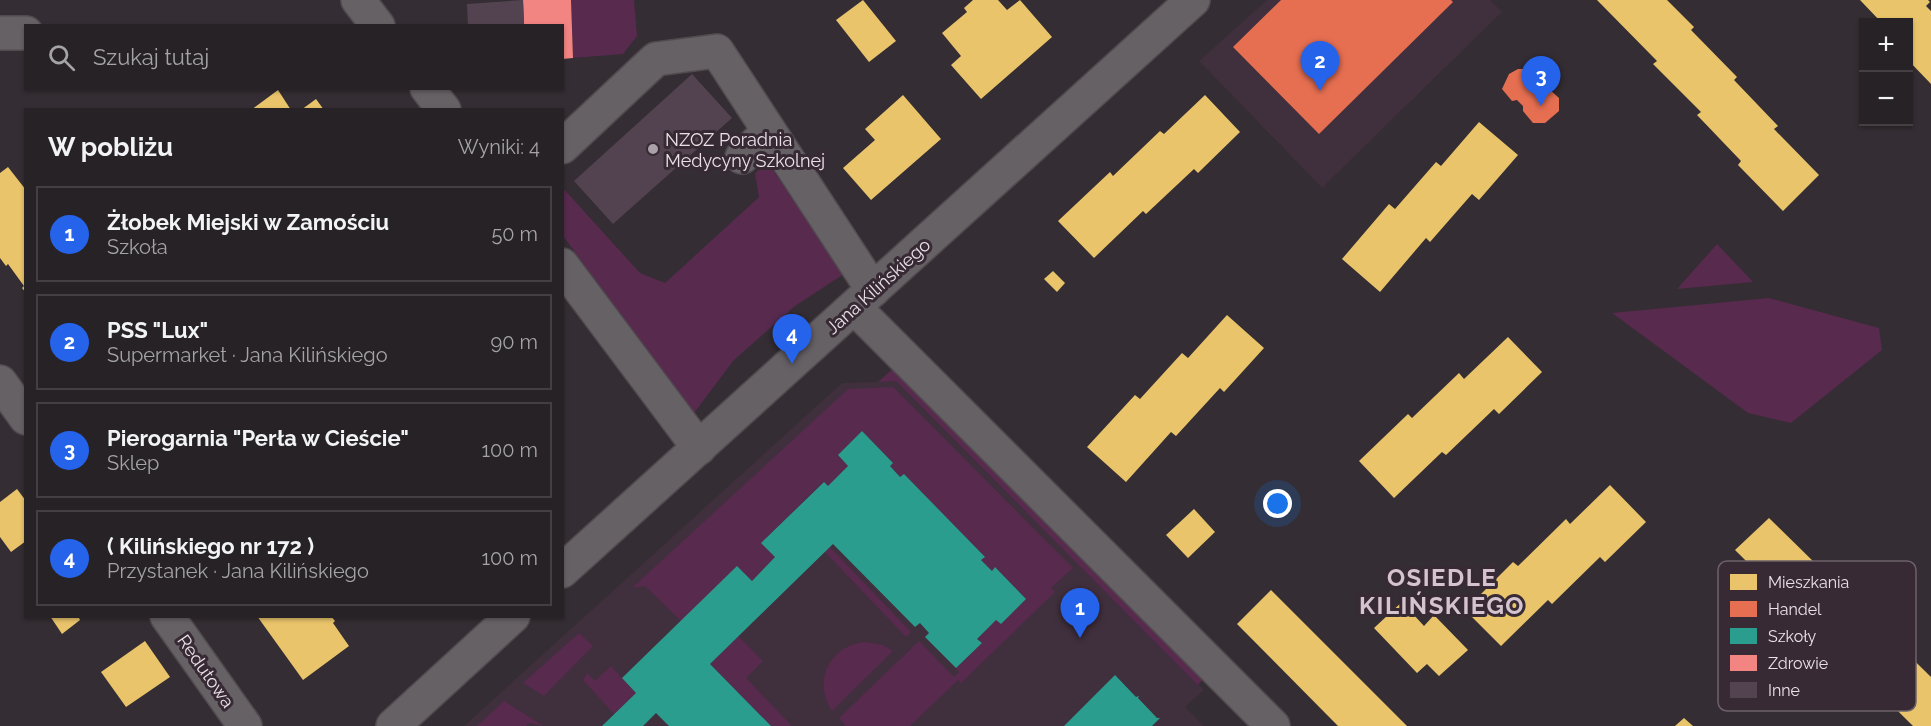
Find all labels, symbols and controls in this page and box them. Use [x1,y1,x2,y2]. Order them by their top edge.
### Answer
map controls [1859,18,1913,126]
button: + [1859,18,1913,72]
search box [24,24,564,90]
icon: search [45,41,78,74]
pin: 2 [1300,42,1340,91]
text: Szukaj tutaj [93,44,209,70]
pin: 3 [1522,57,1560,106]
button: − [1859,72,1913,126]
place label: NZOZ Poradnia Medycyny Szkolnej [665,129,825,171]
text: W pobliżu [48,132,173,162]
text: Wyniki: 4 [458,135,540,159]
marker: NZOZ Poradnia Medycyny Szkolnej [646,142,660,156]
text: Żłobek Miejski w Zamościu [107,209,389,235]
text: 1 [65,222,74,246]
text: 50 m [491,222,538,246]
street label: Jana Kilińskiego [822,234,934,338]
text: Szkoła [107,235,168,259]
pin: 4 [772,314,812,364]
text: PSS "Lux" [107,317,208,343]
text: 2 [64,330,75,354]
text: 90 m [491,330,538,354]
text: Supermarket · Jana Kilińskiego [107,343,388,367]
text: Pierogarnia "Perła w Cieście" [107,425,409,451]
text: 3 [64,438,75,462]
text: 100 m [481,438,538,462]
text: Sklep [107,451,159,475]
your location [1263,489,1292,518]
text: ( Kilińskiego nr 172 ) [107,533,314,559]
text: 4 [64,546,75,570]
text: 100 m [481,546,538,570]
text: Przystanek · Jana Kilińskiego [107,559,369,583]
legend [1718,561,1916,711]
district label: OSIEDLE KILIŃSKIEGO [1359,563,1525,620]
text: Mieszkania [1768,573,1849,592]
pin: 1 [1060,588,1100,638]
text: Handel [1768,600,1822,619]
text: Szkoły [1768,627,1817,646]
street label: Redutowa [173,630,239,712]
text: Zdrowie [1768,654,1828,673]
text: Inne [1768,681,1800,700]

